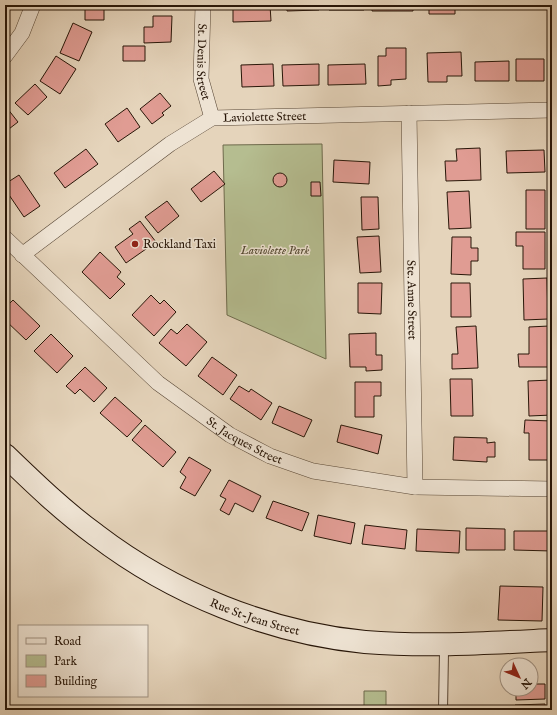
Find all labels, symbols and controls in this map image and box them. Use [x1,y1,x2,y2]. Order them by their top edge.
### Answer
street label: St. Denis Street [193,23,214,102]
street label: Laviolette Street [223,108,306,125]
place label: Rockland Taxi [143,237,216,252]
marker: Rockland Taxi [130,239,140,249]
park label: Laviolette Park [240,243,309,258]
street label: Ste. Anne Street [404,260,420,340]
street label: St. Jacques Street [204,413,284,467]
street label: Rue St-Jean Street [208,595,301,638]
legend [18,625,148,697]
text: Road [54,634,82,649]
text: Park [54,654,77,669]
north arrow [499,657,539,697]
text: Building [54,674,98,689]
text: N [517,674,535,692]

